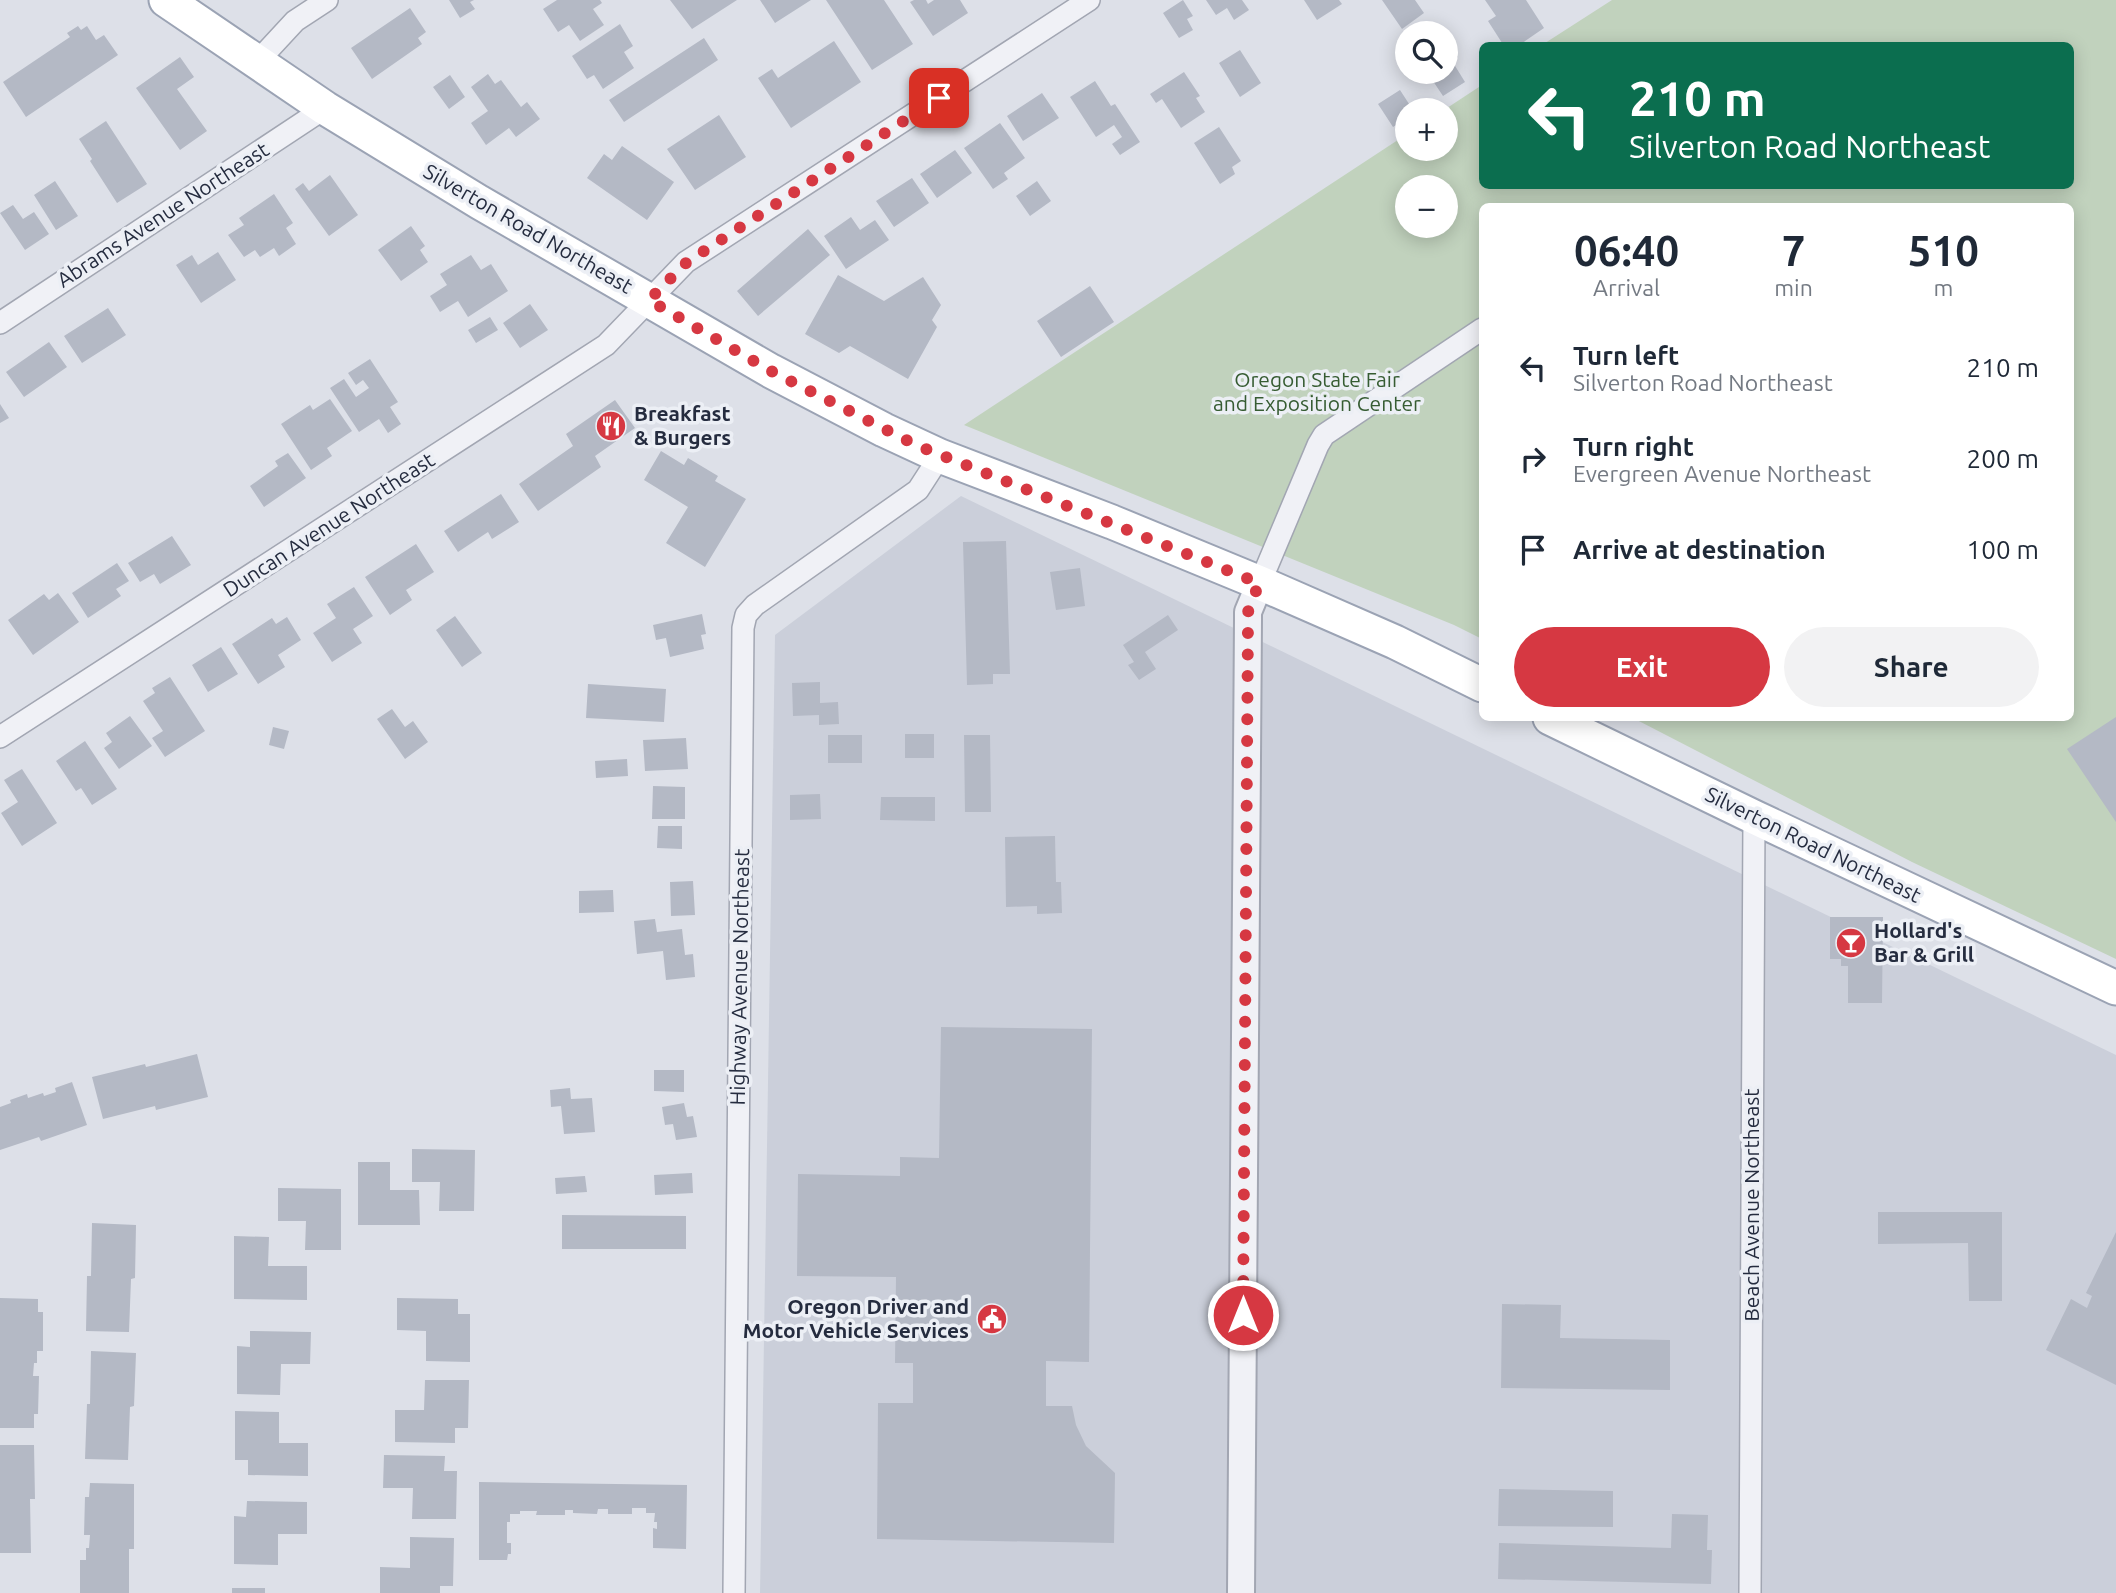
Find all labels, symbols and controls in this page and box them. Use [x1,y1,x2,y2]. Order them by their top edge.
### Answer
map controls [1395,21,1458,238]
button: search [1395,21,1458,84]
pin [909,68,969,128]
icon: left [1514,70,1605,161]
text: 210 m [1629,70,1766,125]
icon: arrive [920,79,958,117]
button: + [1395,98,1458,161]
text: Silverton Road Northeast [1629,128,1990,164]
street label: Abrams Avenue Northeast [52,137,273,292]
street label: Silverton Road Northeast [420,158,637,298]
button: − [1395,175,1458,238]
text: 06:40 [1574,227,1679,274]
text: 7 [1782,227,1805,274]
text: 510 [1908,227,1979,274]
text: Arrival [1593,275,1660,300]
text: min [1774,275,1813,300]
text: m [1933,275,1953,300]
text: Turn left [1573,341,1679,370]
icon: left [1514,349,1552,387]
text: 210 m [1967,353,2039,382]
park label: Oregon State Fair and Exposition Center [1213,367,1421,415]
text: Silverton Road Northeast [1573,370,1833,395]
place label: Breakfast & Burgers [634,401,731,449]
restaurant icon: Breakfast & Burgers [594,409,628,443]
text: Turn right [1573,432,1694,461]
icon: right [1514,440,1552,478]
text: 200 m [1967,444,2039,473]
street label: Duncan Avenue Northeast [218,447,439,601]
text: Evergreen Avenue Northeast [1573,461,1871,486]
icon: arrive [1514,531,1552,569]
text: Arrive at destination [1573,535,1826,564]
text: 100 m [1967,535,2039,564]
button: Exit [1514,627,1770,707]
button: Share [1784,627,2039,707]
street label: Silverton Road Northeast [1702,781,1925,907]
street label: Highway Avenue Northeast [725,849,753,1105]
place label: Hollard's Bar & Grill [1874,918,1974,966]
bar icon: Hollard's Bar & Grill [1834,926,1868,960]
street label: Beach Avenue Northeast [1739,1088,1763,1322]
position arrow [1206,1278,1280,1352]
place label: Oregon Driver and Motor Vehicle Services [743,1294,969,1342]
public building icon: Oregon Driver and Motor Vehicle Services [975,1302,1009,1336]

